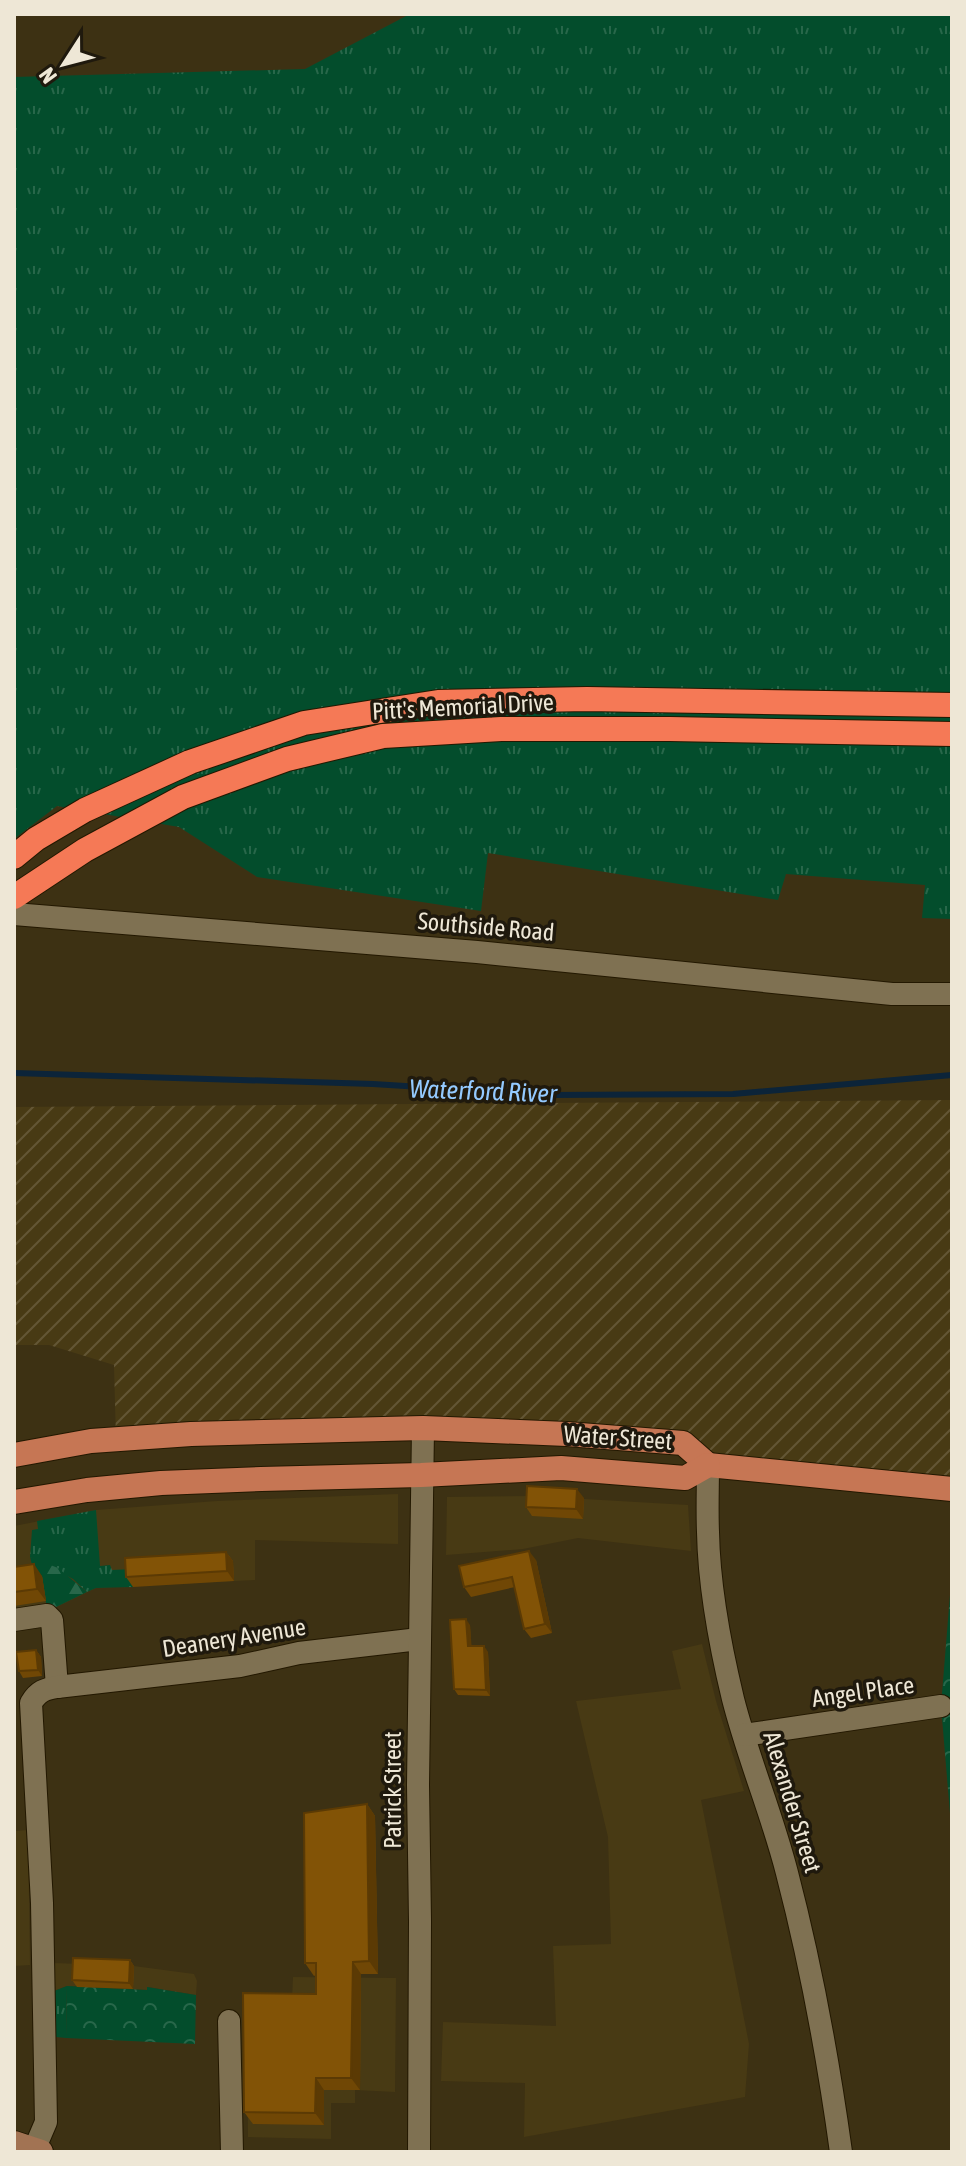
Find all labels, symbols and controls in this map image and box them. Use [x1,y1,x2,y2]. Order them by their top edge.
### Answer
north arrow [24,24,104,104]
text: N [33,63,62,89]
street label: Pitt's Memorial Drive [371,688,554,725]
street label: Southside Road [417,907,555,946]
water label: Waterford River [409,1073,559,1109]
street label: Water Street [563,1420,673,1455]
street label: Deanery Avenue [160,1613,308,1662]
street label: Angel Place [810,1671,916,1712]
street label: Alexander Street [758,1728,827,1876]
street label: Patrick Street [379,1731,406,1849]

